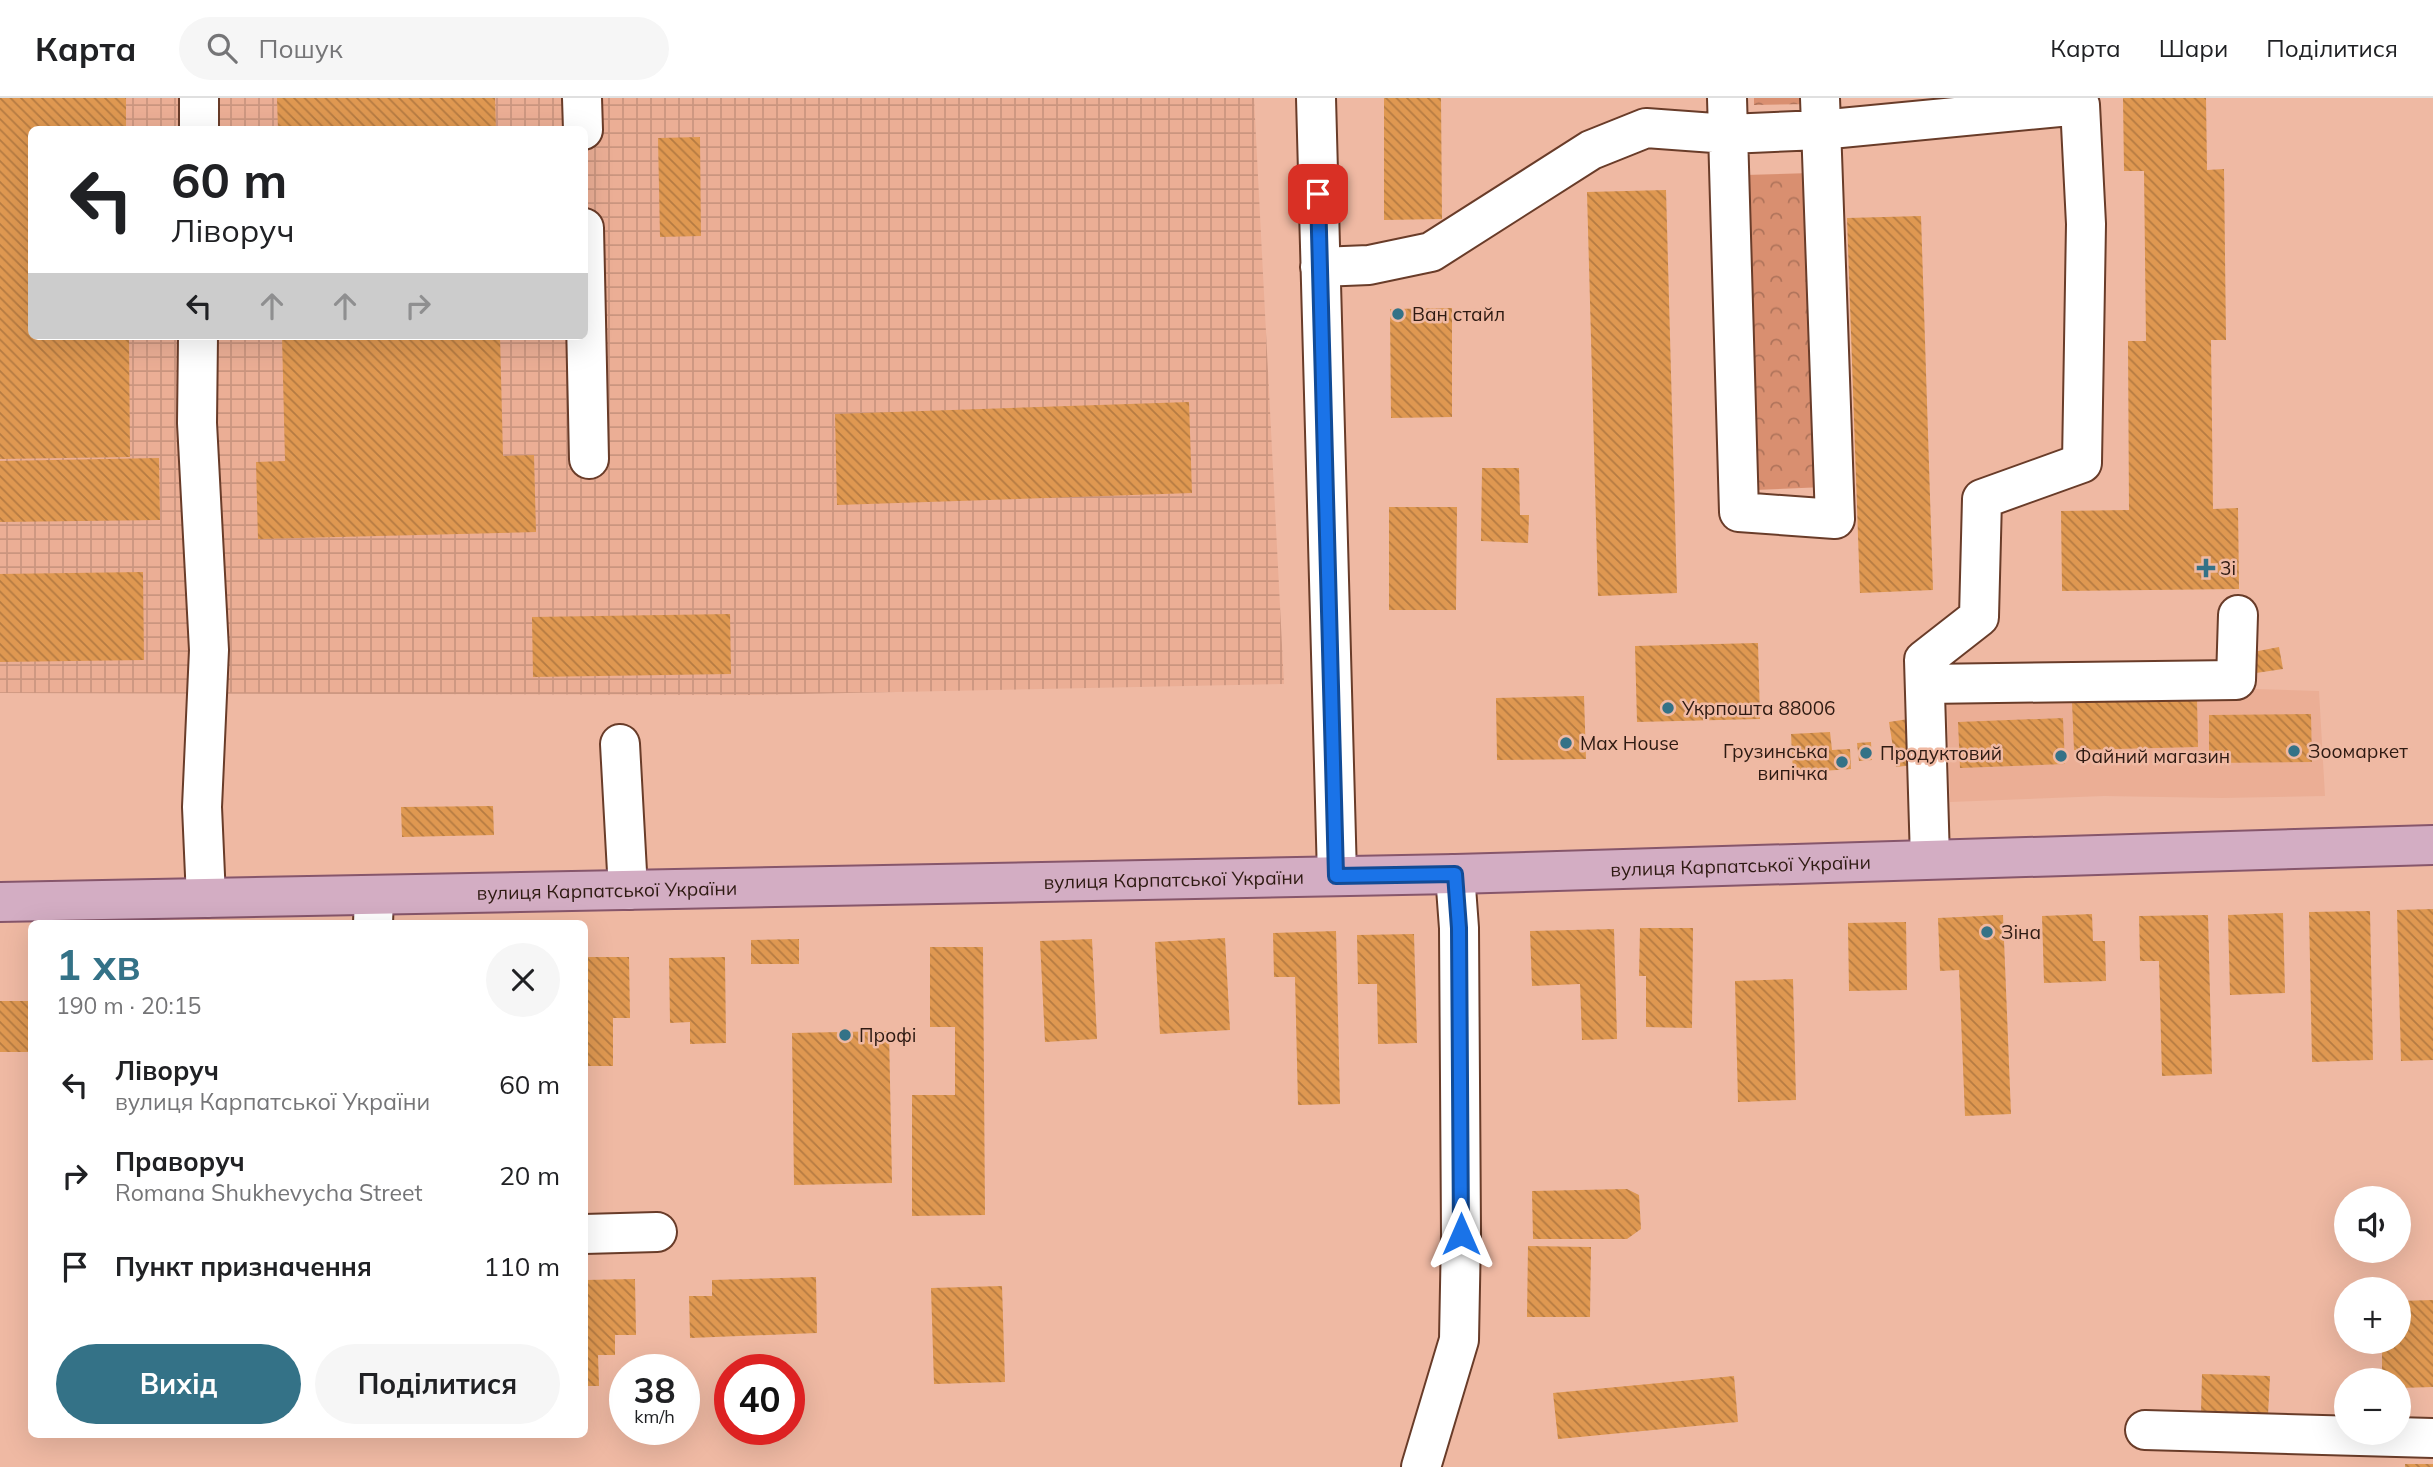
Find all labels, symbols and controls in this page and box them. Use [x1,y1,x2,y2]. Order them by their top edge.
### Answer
search box [179,17,669,80]
text: Карта [35,28,137,69]
icon: search [203,29,241,67]
text: Пошук [259,32,343,65]
text: Карта [2050,33,2121,63]
text: Шари [2159,33,2228,63]
text: Поділитися [2266,33,2398,63]
text: 60 m [171,149,287,210]
icon: left [56,154,147,245]
pin [1288,164,1348,224]
icon: arrive [1299,175,1337,213]
text: Ліворуч [171,210,294,250]
icon: left [180,287,218,325]
icon: ahead [253,287,291,325]
icon: ahead [326,287,364,325]
icon: right [399,287,437,325]
place label: Ван стайл [1412,302,1505,326]
marker: Ван стайл [1390,306,1406,322]
place label: 3i [2220,556,2236,580]
marker: 3i [2198,560,2214,576]
place label: Укрпошта 88006 [1681,696,1836,720]
marker: Укрпошта 88006 [1660,700,1676,716]
place label: Max House [1580,731,1679,755]
marker: Max House [1558,735,1574,751]
place label: Грузинська випічка [1723,739,1828,785]
place label: Зоомаркет [2308,739,2408,763]
place label: Продуктовий [1880,741,2002,765]
marker: Зоомаркет [2286,743,2302,759]
place label: Файний магазин [2075,744,2230,768]
marker: Продуктовий [1858,745,1874,761]
marker: Файний магазин [2053,748,2069,764]
marker: Грузинська випічка [1834,754,1850,770]
street label: вулиця Карпатської України [1610,850,1871,881]
street label: вулиця Карпатської України [1043,865,1304,894]
street label: вулиця Карпатської України [476,876,737,905]
place label: Зіна [2001,920,2041,944]
marker: Зіна [1979,924,1995,940]
text: 1 хв [56,938,141,991]
button: close [486,943,560,1017]
text: 190 m · 20:15 [56,991,201,1020]
place label: Профі [859,1023,916,1047]
marker: Профі [837,1027,853,1043]
text: Ліворуч [115,1054,219,1087]
icon: left [56,1066,94,1104]
text: 60 m [499,1068,560,1101]
text: вулиця Карпатської України [115,1087,430,1116]
text: Праворуч [115,1145,245,1178]
icon: right [56,1157,94,1195]
text: 20 m [499,1159,560,1192]
text: Romana Shukhevycha Street [115,1178,423,1207]
map controls [2334,1186,2411,1445]
button: sound [2334,1186,2411,1263]
position arrow [1424,1197,1498,1271]
icon: arrive [56,1248,94,1286]
text: Пункт призначення [115,1250,372,1283]
text: 110 m [484,1250,560,1283]
button: + [2334,1277,2411,1354]
button: Вихід [56,1344,301,1424]
button: Поділитися [315,1344,560,1424]
speed limit sign: 40 [714,1354,805,1445]
text: 38 [633,1368,676,1412]
button: − [2334,1368,2411,1445]
text: km/h [634,1405,675,1428]

